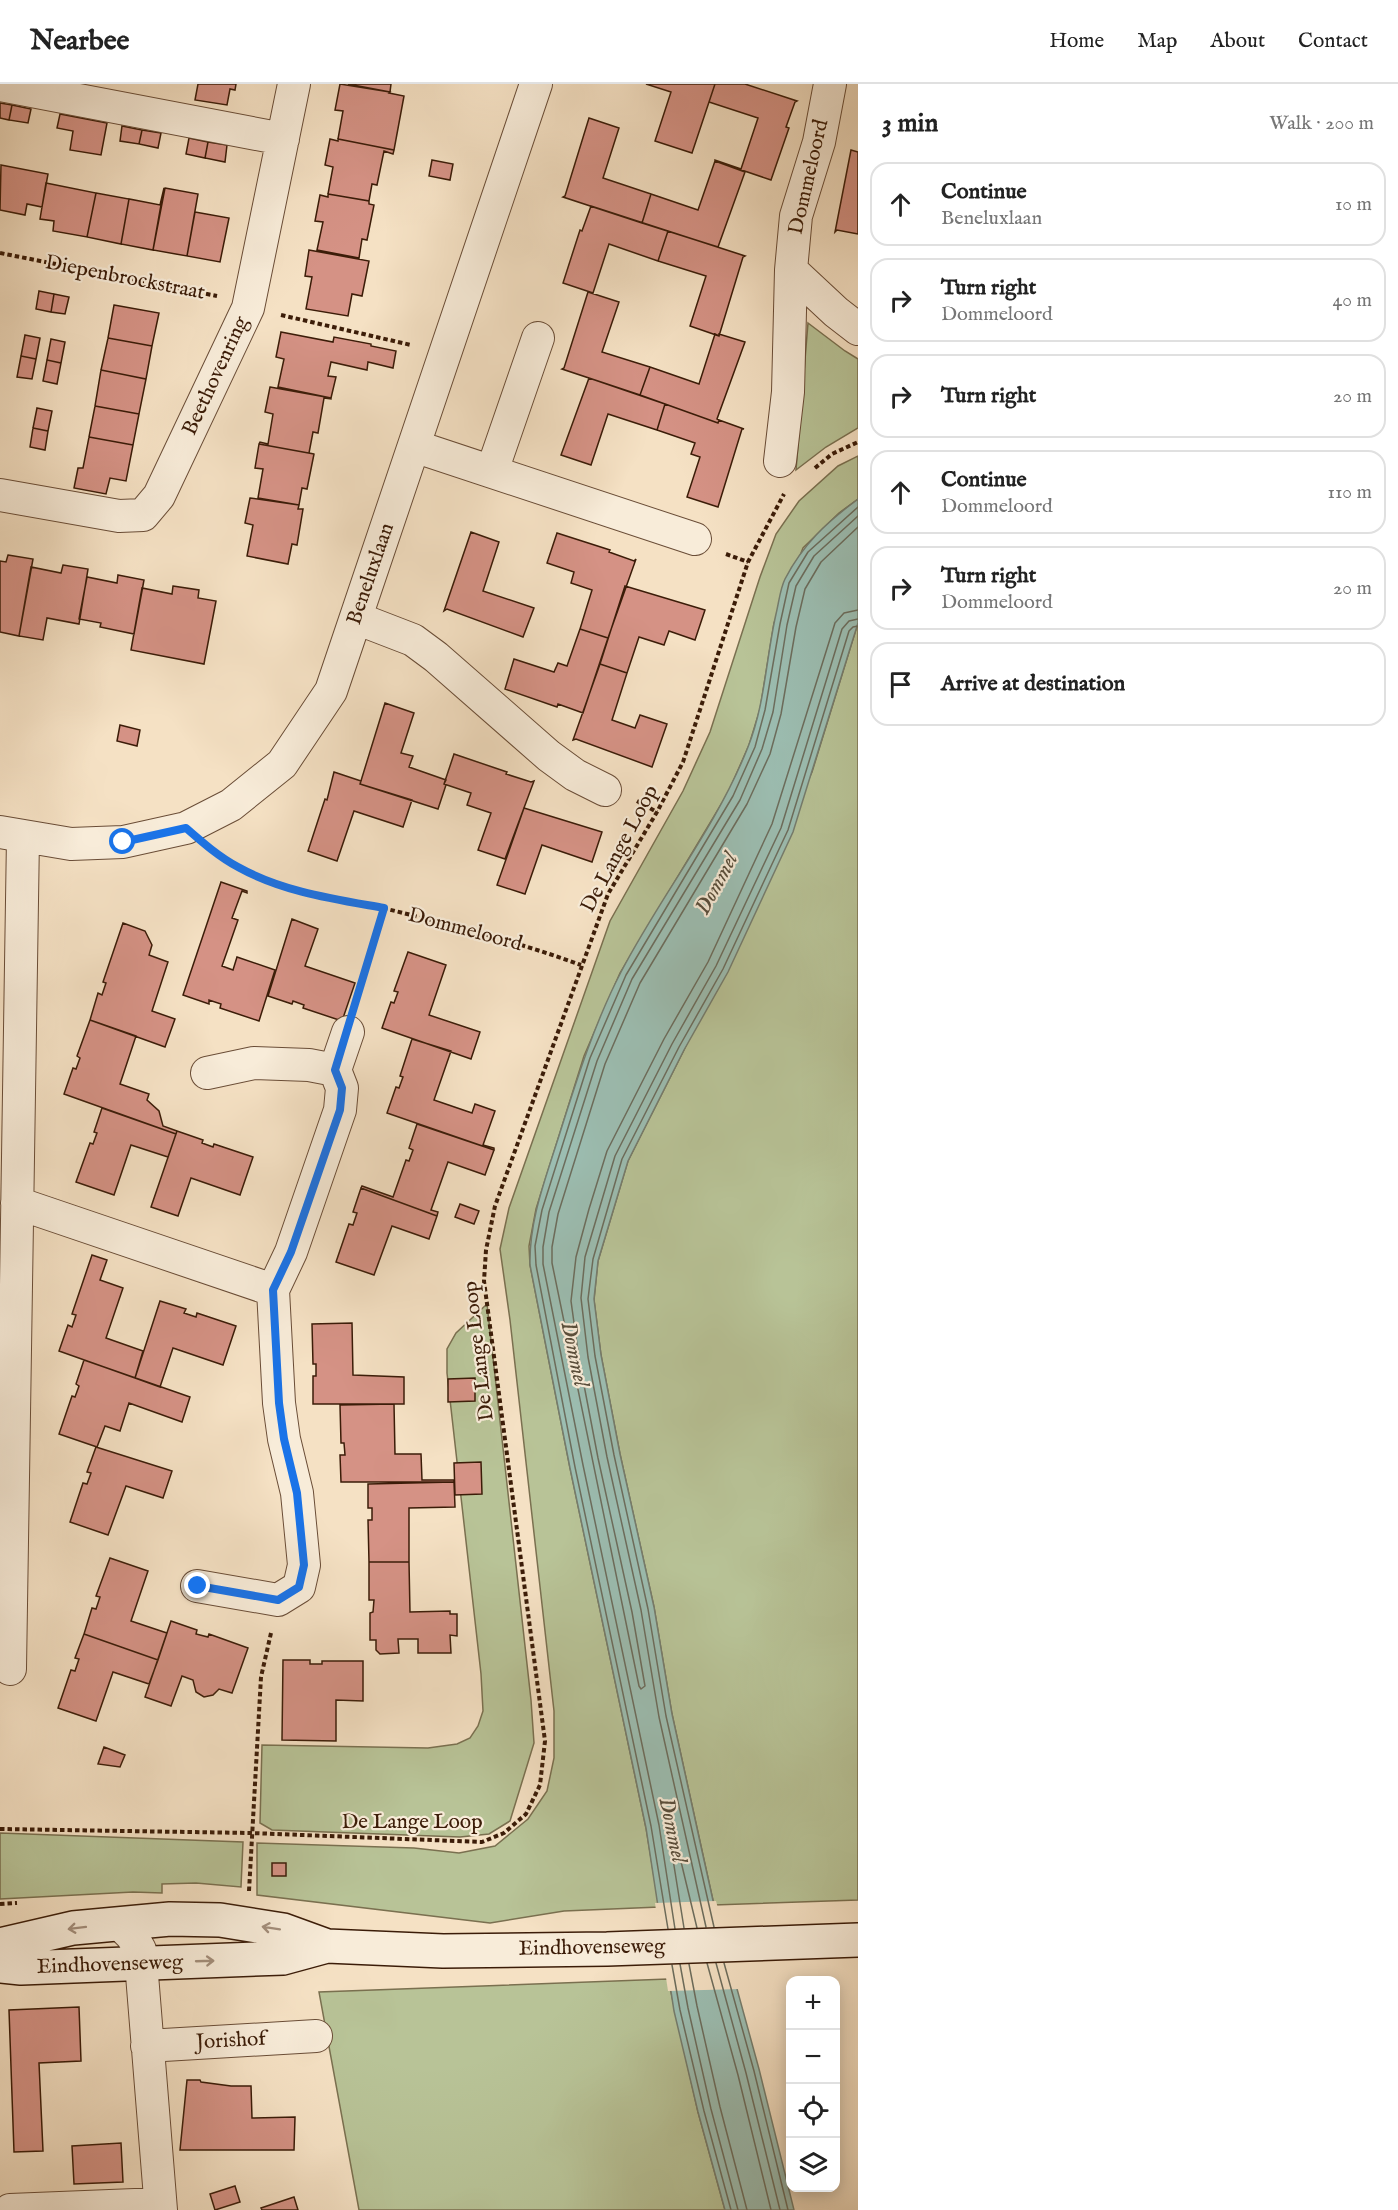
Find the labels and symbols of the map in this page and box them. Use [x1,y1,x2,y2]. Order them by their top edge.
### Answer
street label: Dommeloord [783,116,836,237]
street label: Diepenbrockstraat [43,249,207,307]
street label: Beethovenring [177,312,256,440]
street label: Beneluxlaan [341,519,401,629]
street label: De Lange Loop [575,780,665,918]
route start [109,828,135,854]
water label: Dommel [689,847,746,920]
street label: Dommeloord [405,902,526,958]
street label: De Lange Loop [457,1279,501,1423]
water label: Dommel [553,1319,595,1391]
route end [184,1572,210,1598]
water label: Dommel [651,1795,693,1867]
street label: De Lange Loop [341,1809,483,1836]
one-way arrow [68,1923,88,1934]
one-way arrow [262,1923,281,1934]
street label: Eindhovenseweg [518,1933,666,1963]
street label: Eindhovenseweg [36,1949,184,1981]
one-way arrow [195,1956,215,1967]
street label: Jorishof [193,2026,270,2056]

